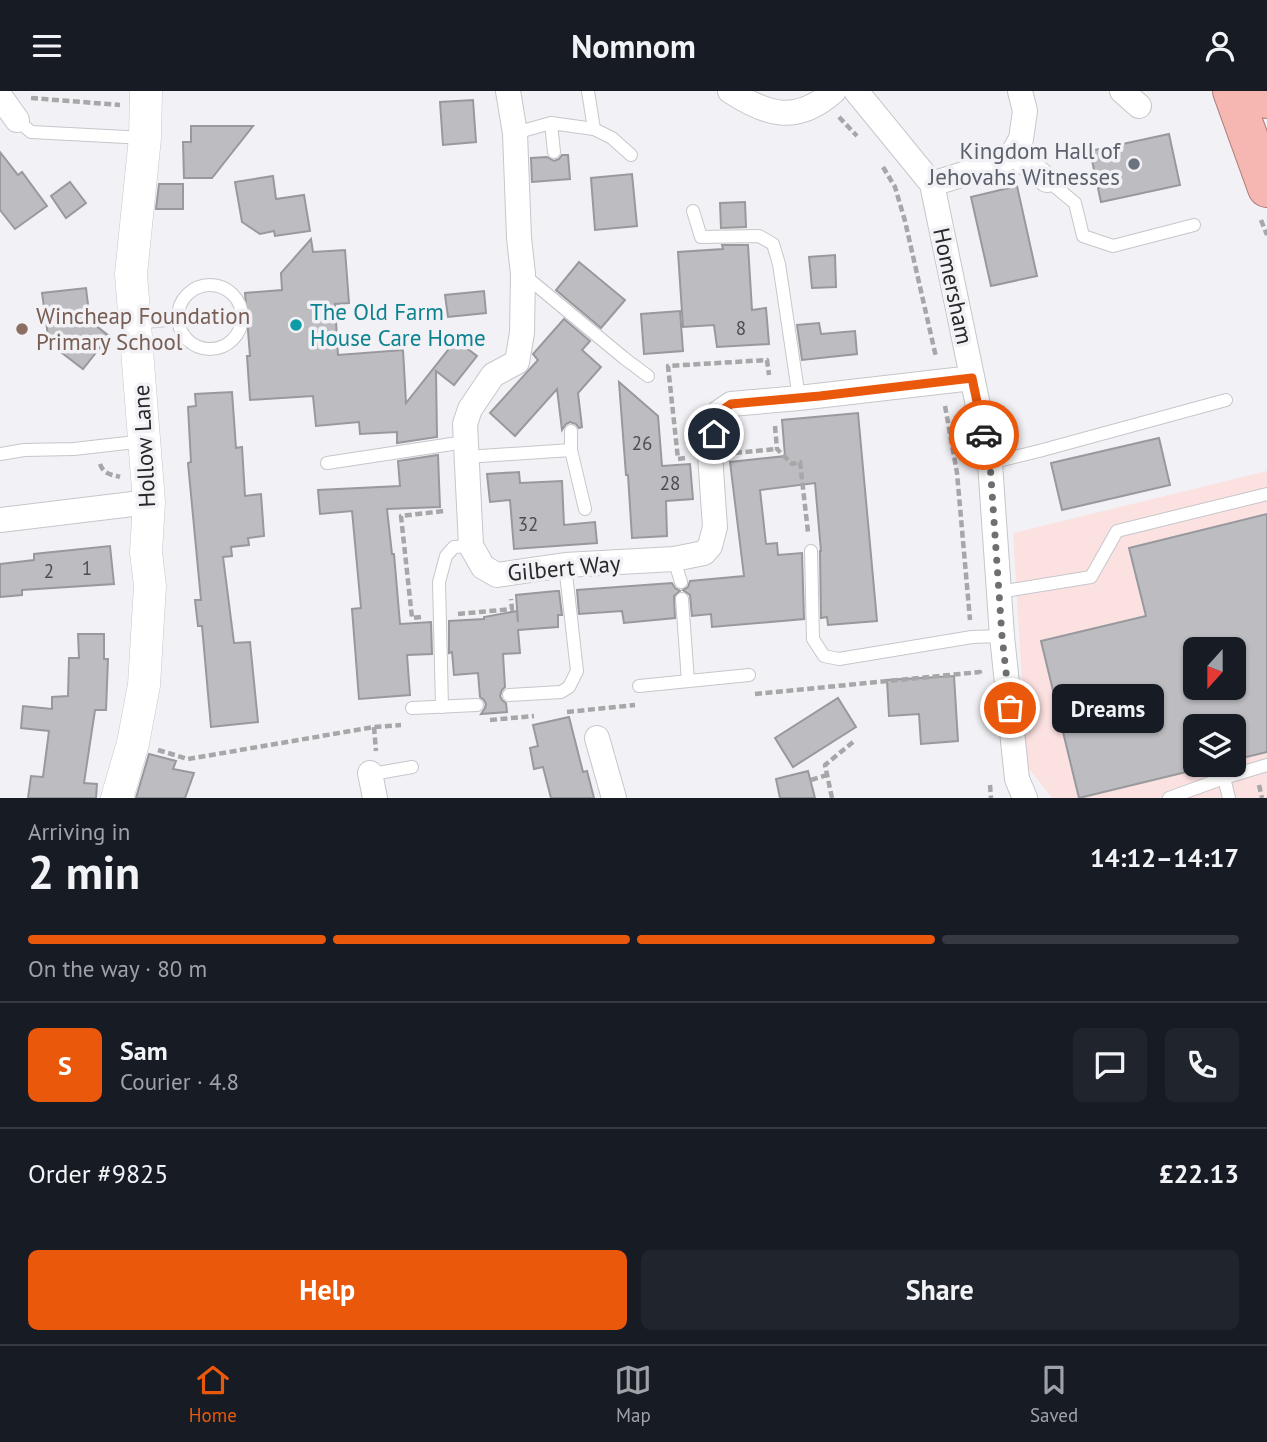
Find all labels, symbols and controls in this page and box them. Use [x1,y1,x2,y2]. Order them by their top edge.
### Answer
text: Nomnom [571,25,696,67]
icon: menu [28,27,66,65]
icon: person [1201,27,1239,65]
place label: Kingdom Hall of Jehovahs Witnesses [928,136,1122,191]
marker: Kingdom Hall of Jehovahs Witnesses [1126,156,1142,172]
street label: Homersham [927,225,980,347]
place label: The Old Farm House Care Home [310,297,486,352]
place label: Wincheap Foundation Primary School [36,301,250,356]
house number: 8 [736,316,746,340]
marker: The Old Farm House Care Home [288,317,304,333]
marker: Wincheap Foundation Primary School [14,321,30,337]
street label: Hollow Lane [126,384,161,508]
courier [949,400,1019,470]
pin [684,404,744,464]
icon: home [695,415,733,453]
icon: car [965,416,1003,454]
house number: 26 [632,431,652,455]
house number: 28 [660,471,680,495]
house number: 32 [518,512,538,536]
street label: Gilbert Way [506,548,622,587]
house number: 1 [82,556,92,580]
house number: 2 [44,559,54,583]
north arrow [1183,637,1246,700]
map controls [1183,637,1246,777]
pin [980,678,1040,738]
callout: Dreams [1052,683,1164,733]
icon: bag [991,689,1029,727]
text: Dreams [1071,694,1145,723]
button: layers [1183,714,1246,777]
text: Arriving in [28,817,130,846]
text: 14:12–14:17 [1090,841,1239,874]
text: 2 min [28,842,140,902]
text: On the way · 80 m [28,954,207,983]
button: chat [1073,1028,1147,1102]
button: phone [1165,1028,1239,1102]
text: Sam [120,1034,168,1067]
text: S [58,1049,72,1082]
text: Courier · 4.8 [120,1067,239,1096]
text: Order #9825 [28,1157,168,1190]
text: £22.13 [1159,1157,1239,1190]
button: Help [28,1250,627,1330]
button: Share [641,1250,1239,1330]
tab: Home [189,1361,237,1427]
tab: Map [614,1361,652,1427]
tab: Saved [1030,1361,1078,1427]

